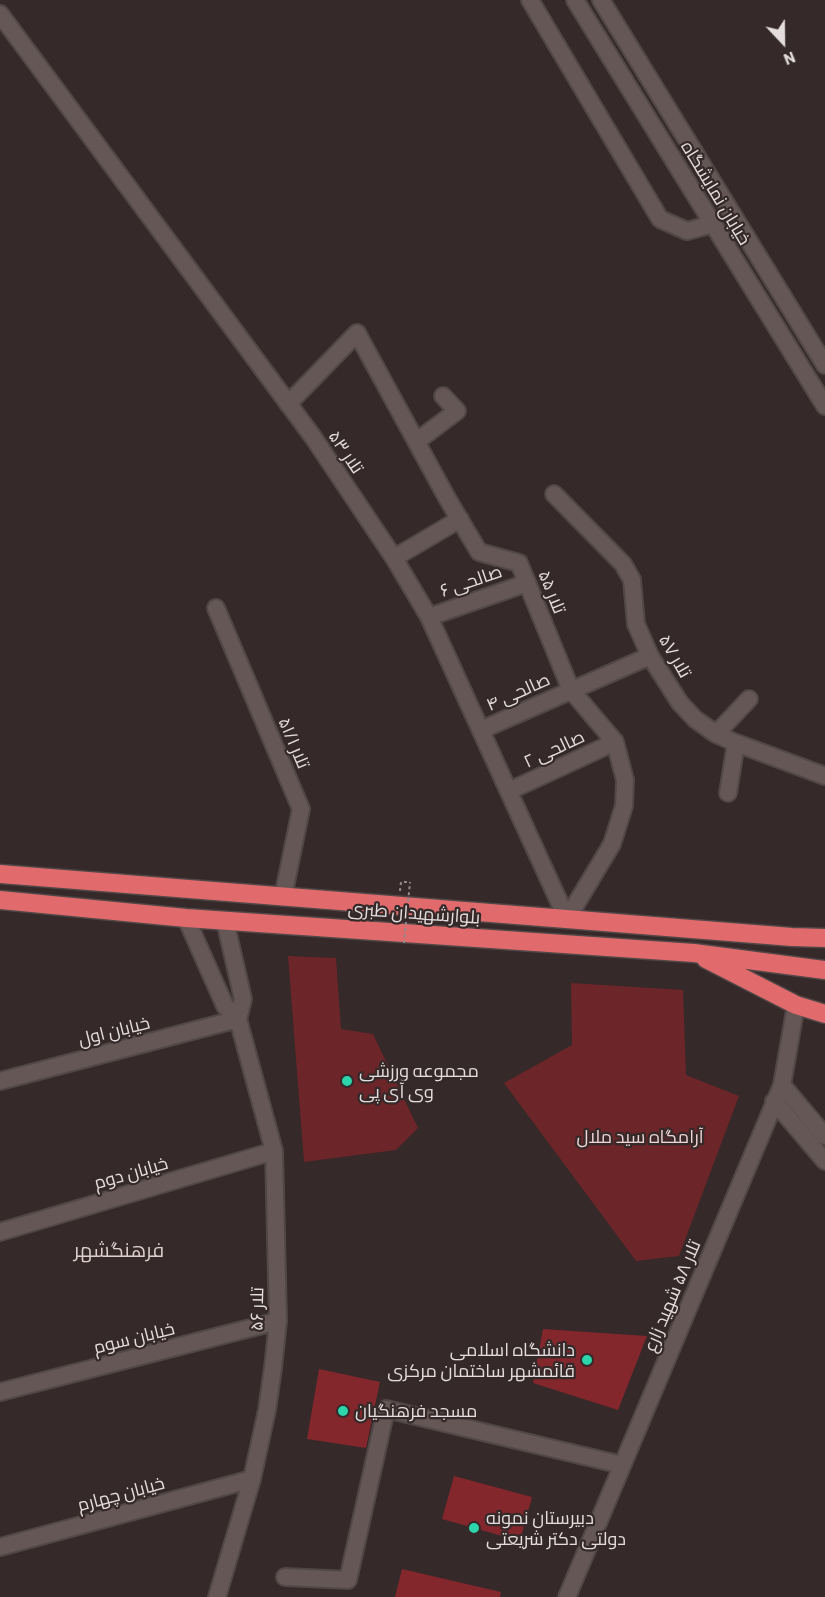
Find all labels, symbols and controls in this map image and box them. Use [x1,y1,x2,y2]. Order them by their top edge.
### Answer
north arrow [753,12,813,72]
text: N [781,48,798,70]
street label: خیابان نمایشگاه [677,137,755,249]
street label: تلار ۵۳ [324,426,368,478]
street label: صالحی ۶ [437,560,505,602]
street label: تلار ۵۵ [534,567,570,617]
street label: تلار ۵۷ [654,631,696,681]
street label: صالحی ۴ [483,668,553,716]
street label: تلار ۵۱/۱ [274,714,314,772]
street label: صالحی ۲ [520,726,588,772]
street label: بلوارشهیدان طبری [347,898,481,928]
street label: خیابان اول [76,1012,152,1050]
place label: مجموعه ورزشی وی آی پی [359,1060,479,1102]
marker: مجموعه ورزشی وی آی پی [340,1074,354,1088]
park label: آرامگاه سید ملال [576,1126,704,1148]
street label: خیابان دوم [91,1152,171,1194]
street label: تلار ۵۸ شهید زارع [639,1237,705,1355]
district label: فرهنگشهر [74,1238,164,1262]
street label: تلار ۵۶ [246,1287,268,1331]
street label: خیابان سوم [91,1317,177,1359]
place label: دانشگاه اسلامی قائمشهر ساختمان مرکزی [387,1339,575,1382]
marker: دانشگاه اسلامی قائمشهر ساختمان مرکزی [580,1353,594,1367]
place label: مسجد فرهنگیان [355,1400,477,1422]
marker: مسجد فرهنگیان [336,1404,350,1418]
street label: خیابان چهارم [75,1472,167,1516]
place label: دبیرستان نمونه دولتی دکتر شریعتی [486,1507,626,1550]
marker: دبیرستان نمونه دولتی دکتر شریعتی [467,1521,481,1535]

